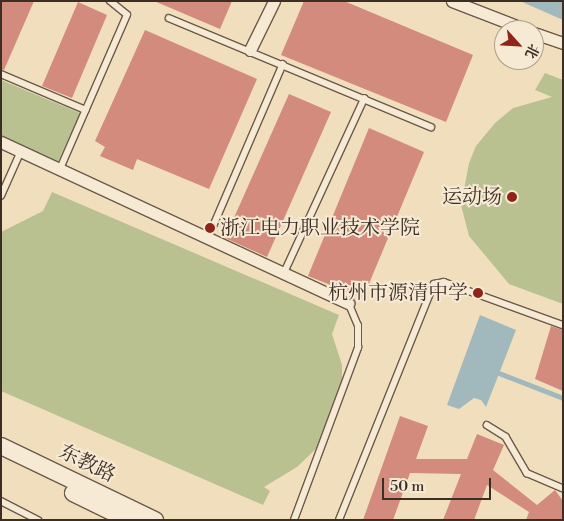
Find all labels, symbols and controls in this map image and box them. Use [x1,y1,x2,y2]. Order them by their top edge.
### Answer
north arrow [494,20,544,70]
text: 北 [520,41,543,61]
place label: 运动场 [442,185,502,209]
marker: 运动场 [506,191,518,203]
place label: 浙江电力职业技术学院 [220,216,420,240]
marker: 浙江电力职业技术学院 [204,222,216,234]
place label: 杭州市源清中学 [328,281,468,305]
marker: 杭州市源清中学 [472,287,484,299]
street label: 东教路 [55,440,119,488]
scale bar [384,468,493,500]
text: 50 m [390,477,424,496]

